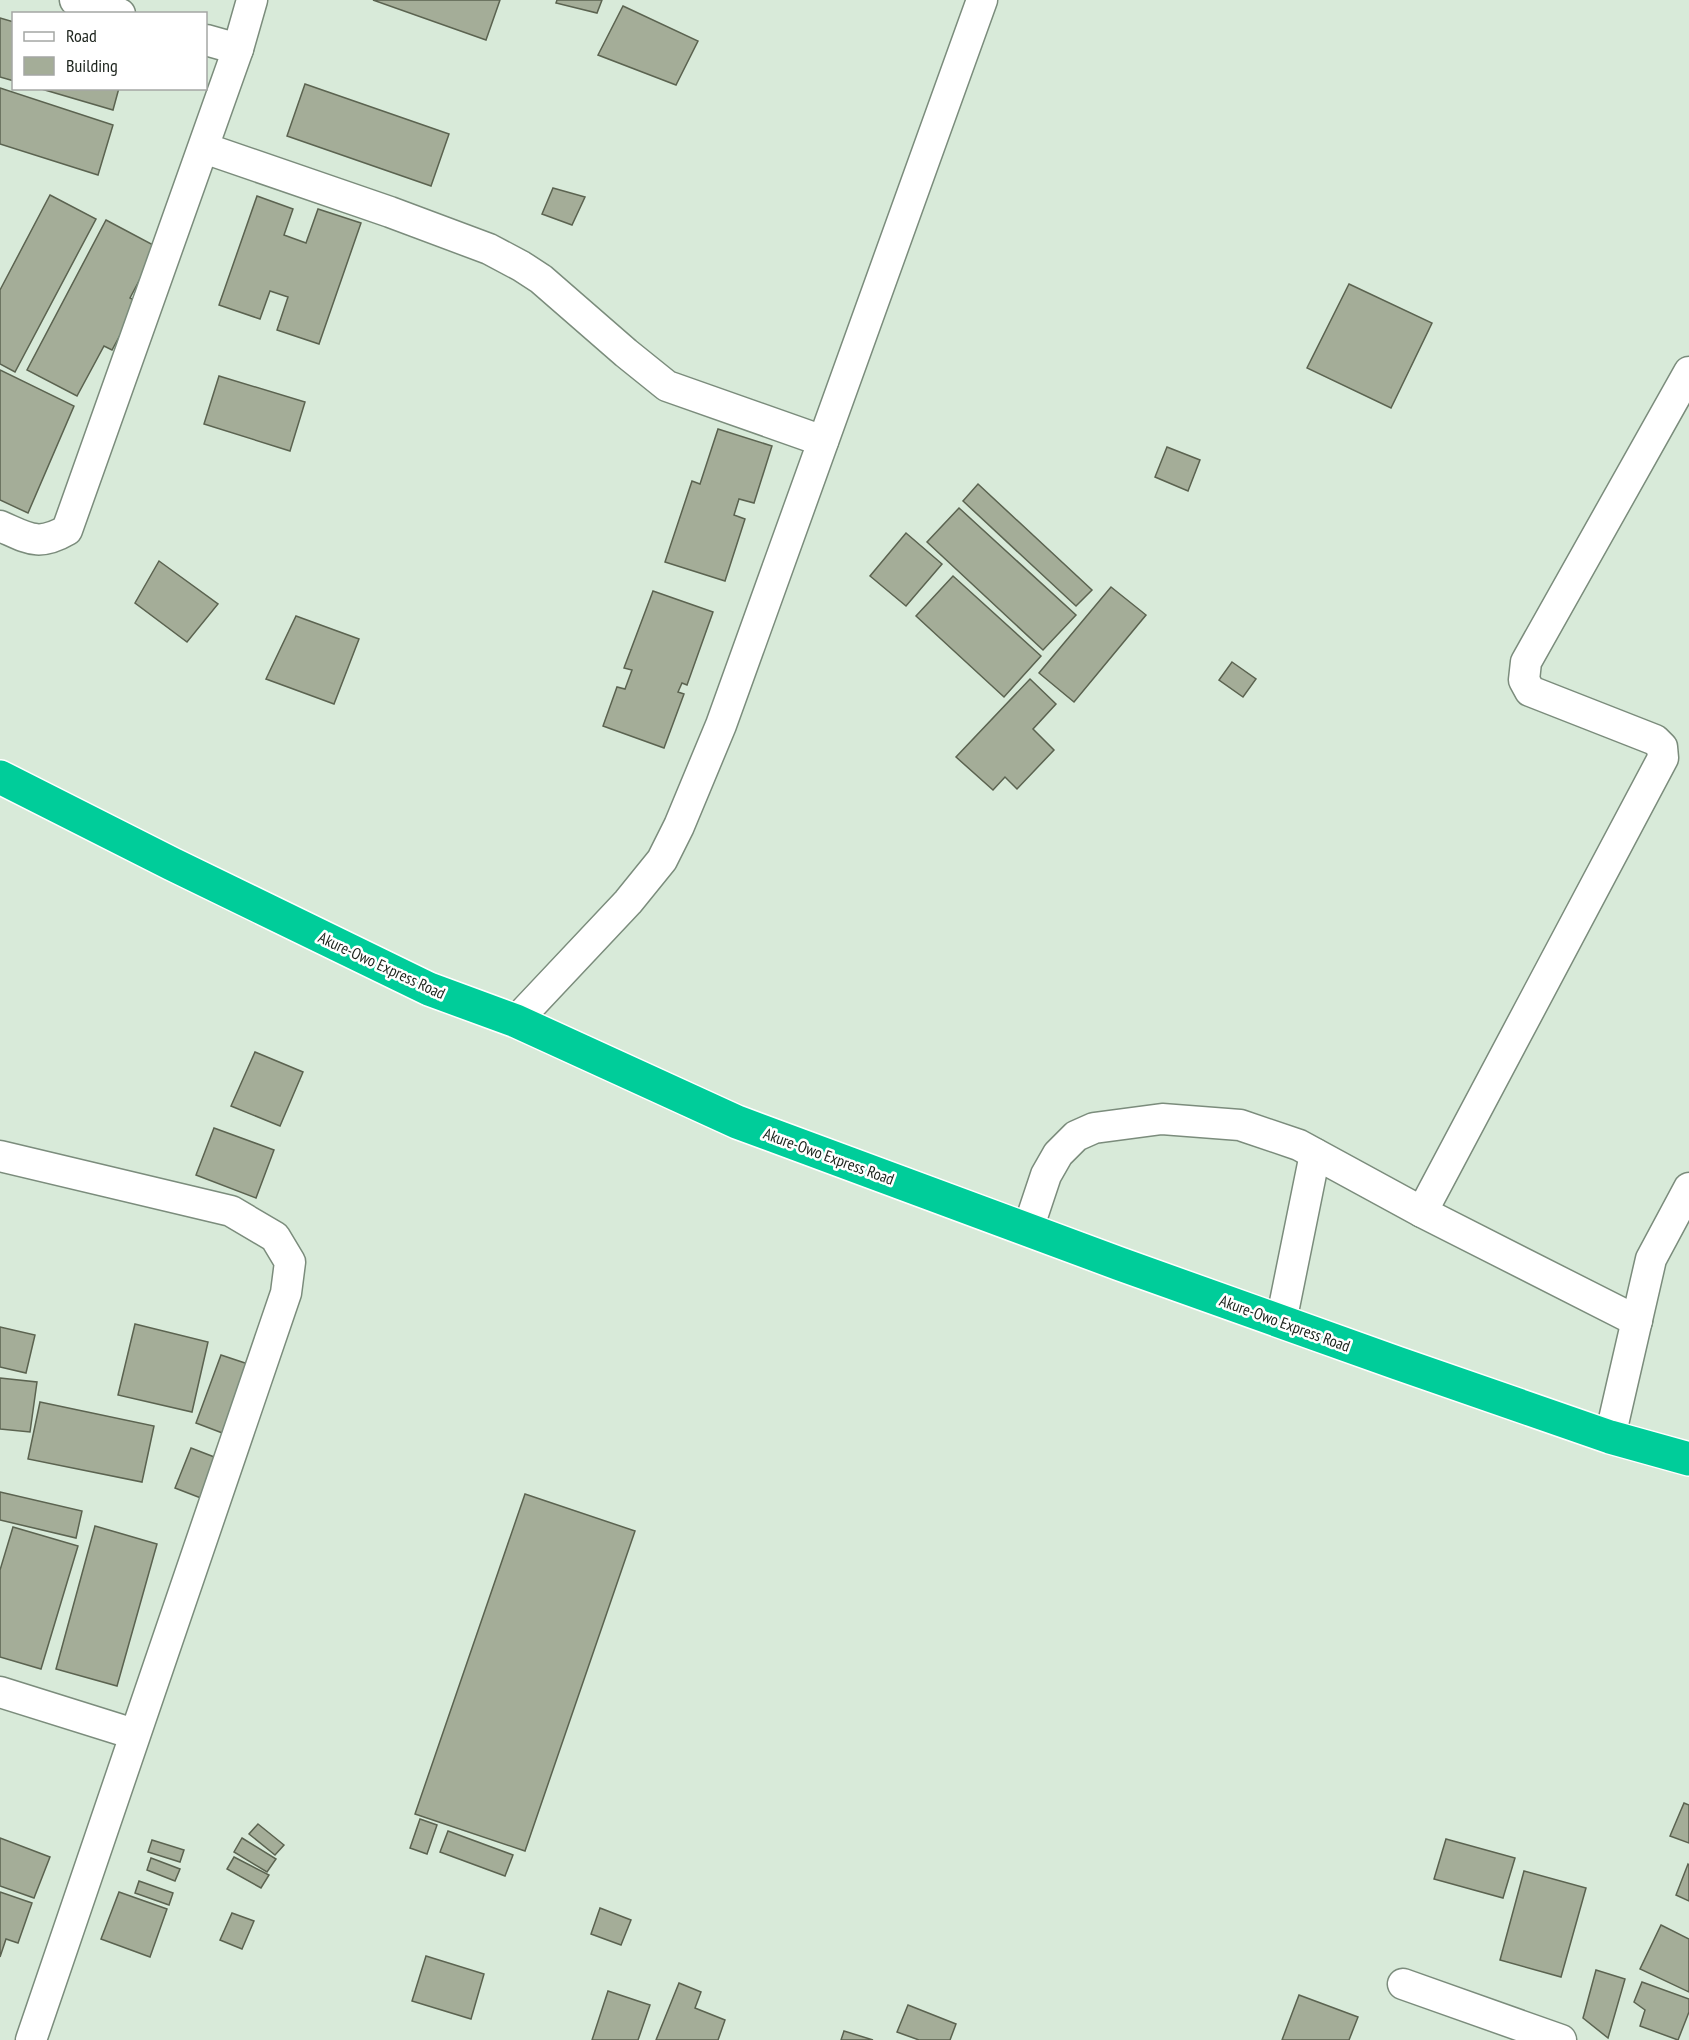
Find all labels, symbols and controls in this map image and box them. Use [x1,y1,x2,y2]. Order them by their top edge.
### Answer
legend [12,12,207,90]
text: Road [66,24,97,47]
text: Building [66,54,118,77]
street label: Akure-Owo Express Road [315,927,449,1003]
street label: Akure-Owo Express Road [761,1123,897,1189]
street label: Akure-Owo Express Road [1217,1290,1353,1356]

